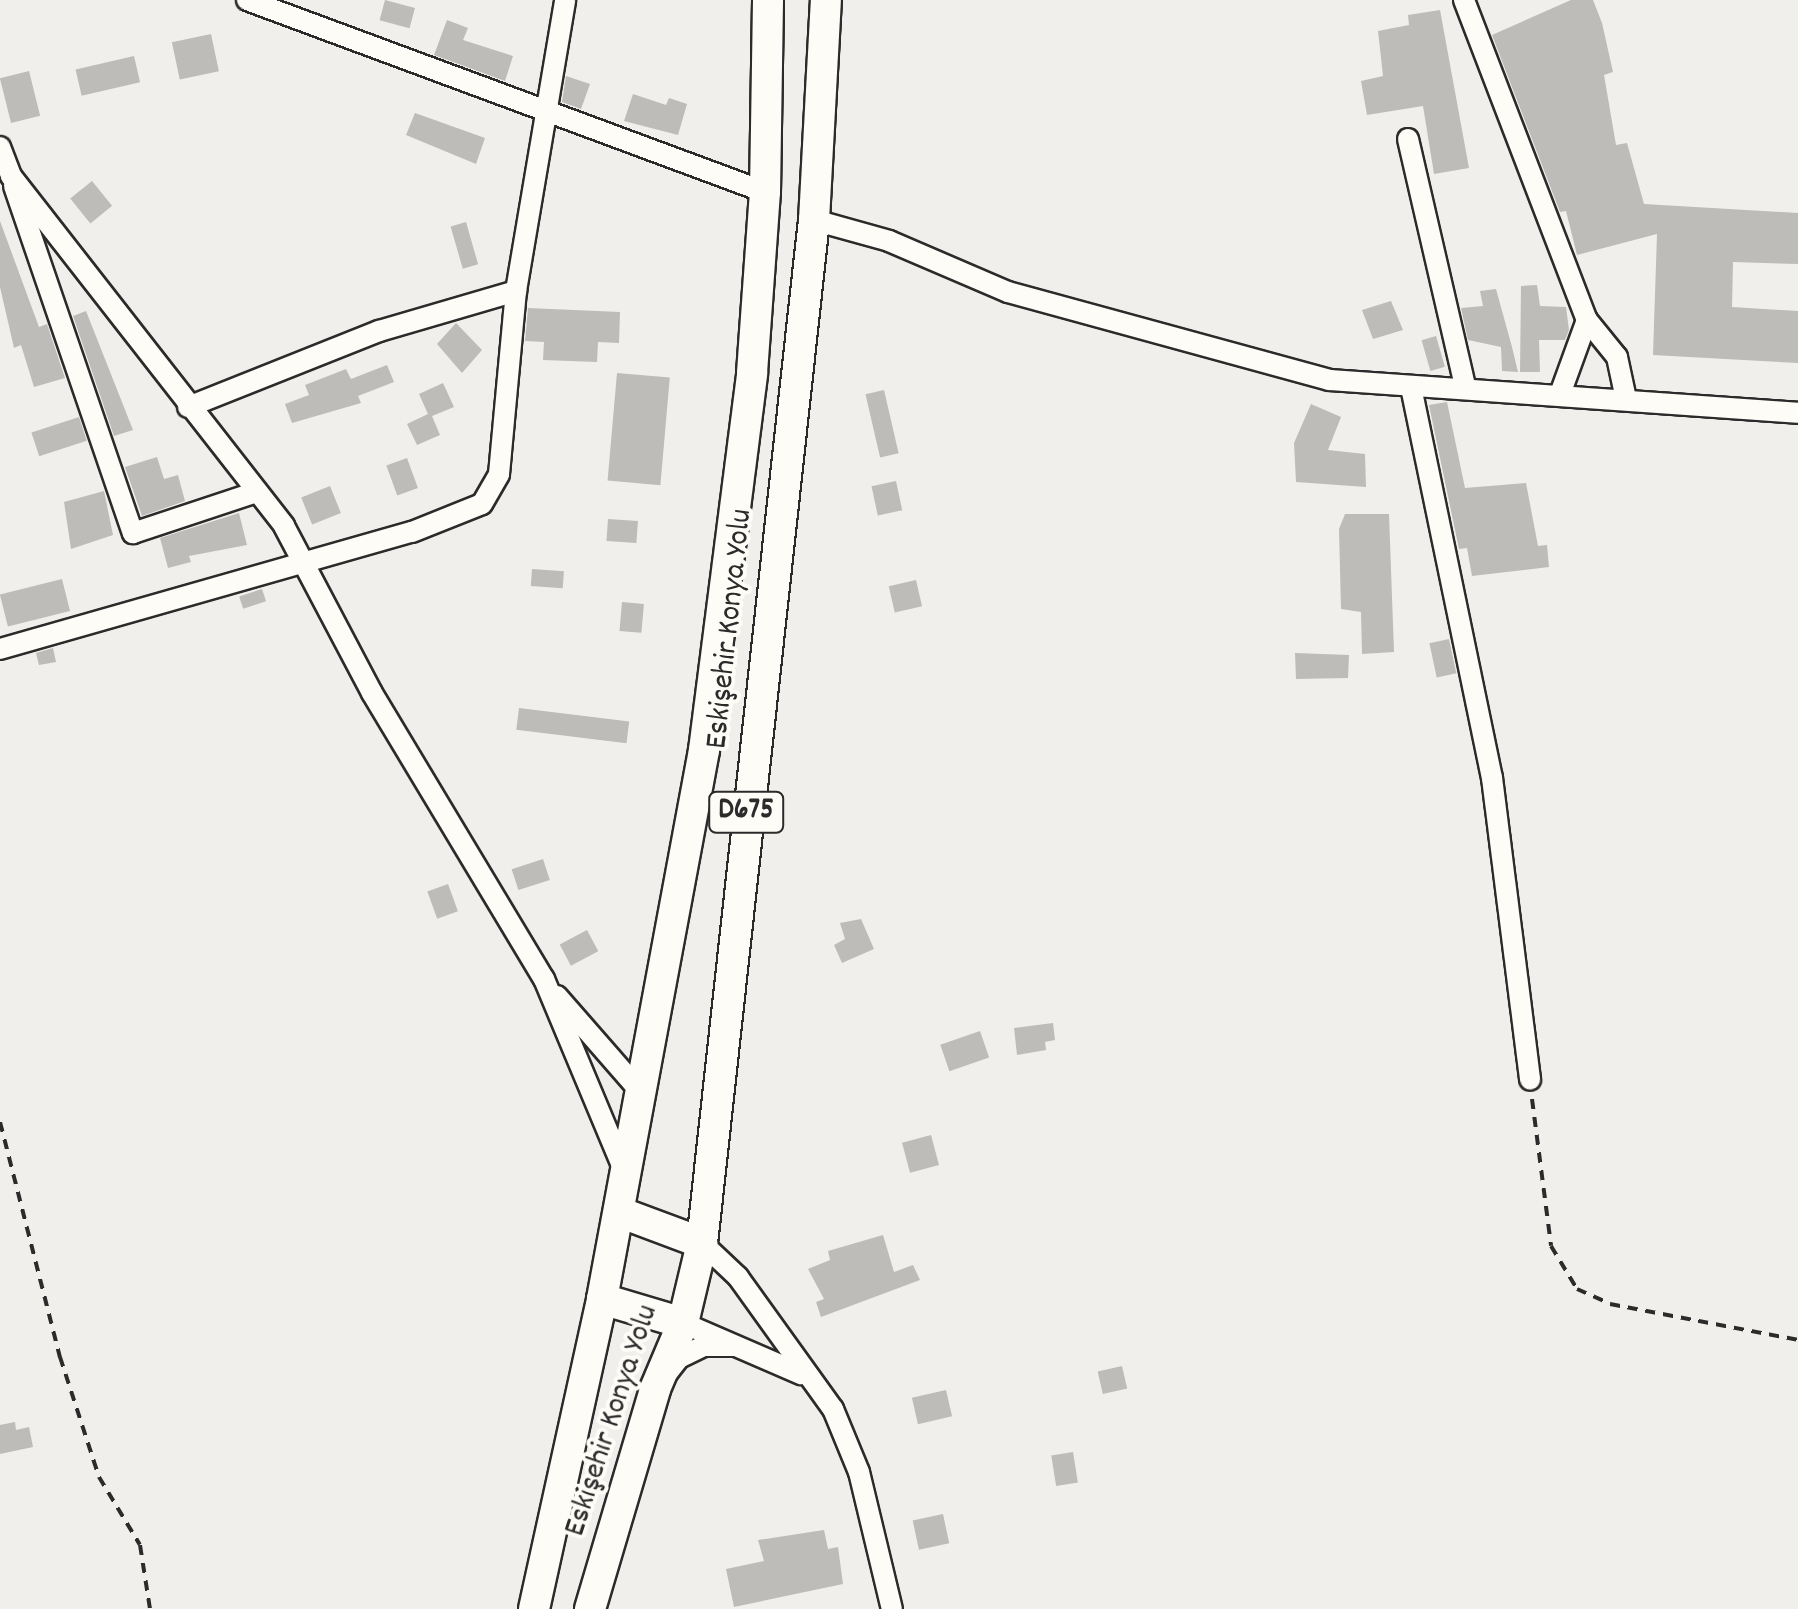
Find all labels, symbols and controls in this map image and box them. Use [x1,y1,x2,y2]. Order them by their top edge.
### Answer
street label: Eskişehir Konya Yolu [699,507,763,751]
road number: D675 [706,787,786,837]
street label: Eskişehir Konya Yolu [557,1300,669,1542]

